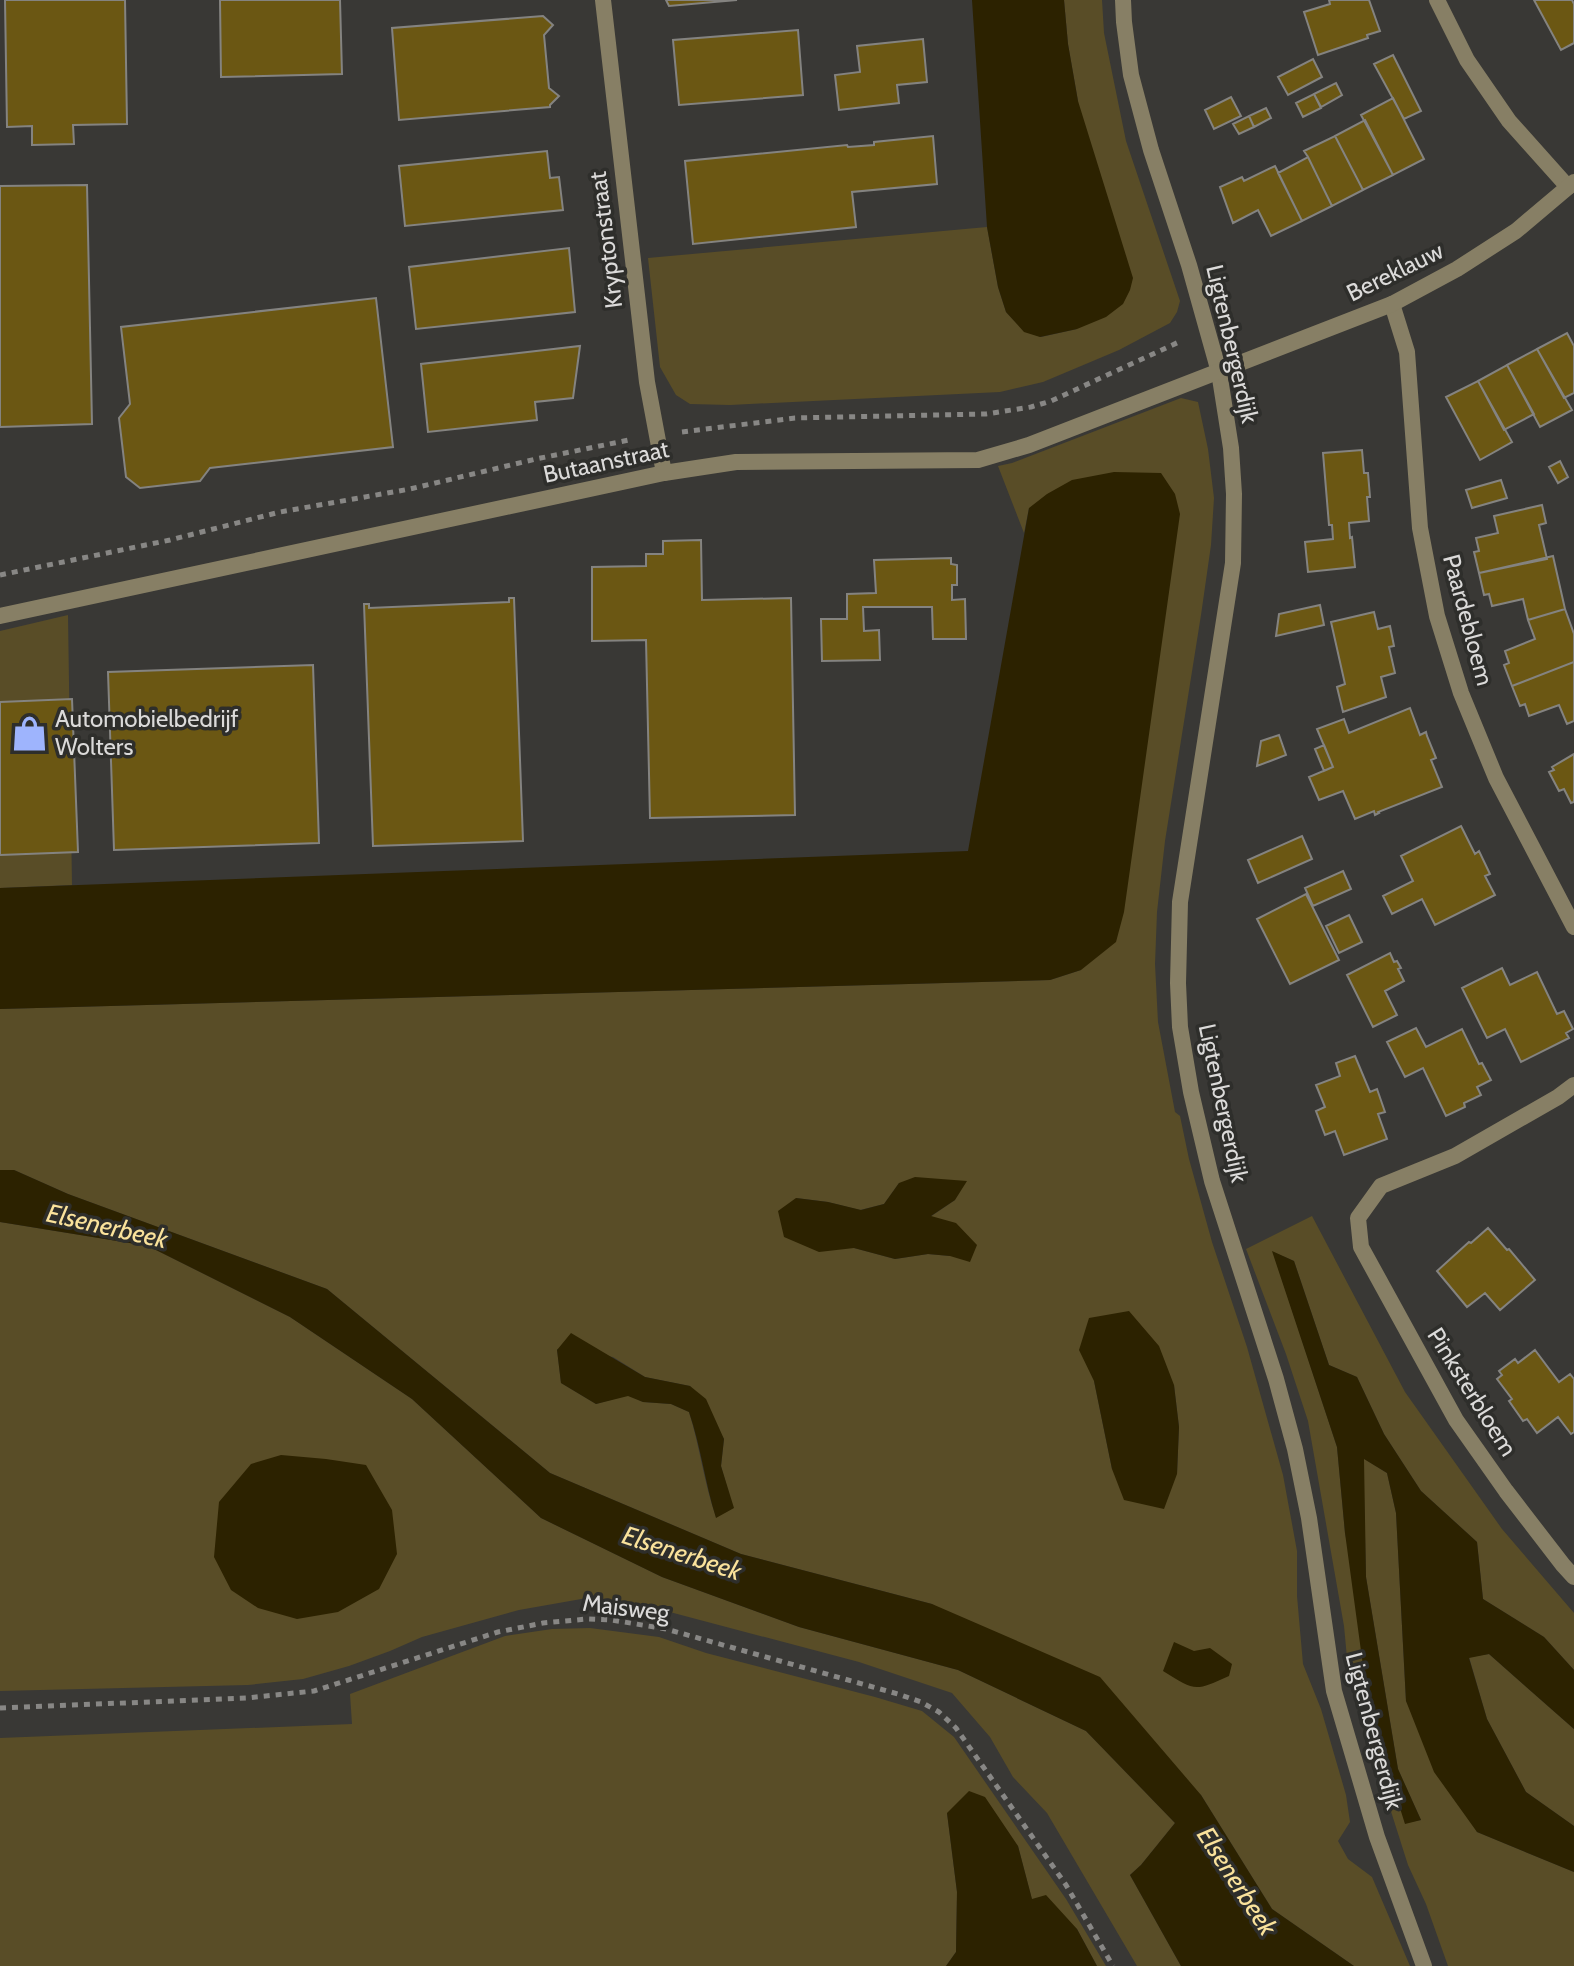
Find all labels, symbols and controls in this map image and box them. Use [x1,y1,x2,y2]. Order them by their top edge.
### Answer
street label: Kryptonstraat [583,170,628,310]
street label: Bereklauw [1342,235,1448,307]
street label: Ligtenbergerdijk [1200,262,1265,426]
street label: Butaanstraat [540,434,671,489]
street label: Paardebloem [1437,551,1500,689]
place label: Automobielbedrijf Wolters [55,704,239,761]
shop icon: Automobielbedrijf Wolters [10,714,48,752]
street label: Ligtenbergerdijk [1193,1021,1255,1185]
water label: Elsenerbeek [43,1197,171,1256]
street label: Pinksterbloem [1421,1322,1523,1461]
water label: Elsenerbeek [618,1519,746,1588]
street label: Maisweg [581,1588,672,1627]
street label: Ligtenbergerdijk [1340,1649,1409,1813]
water label: Elsenerbeek [1190,1821,1284,1942]

